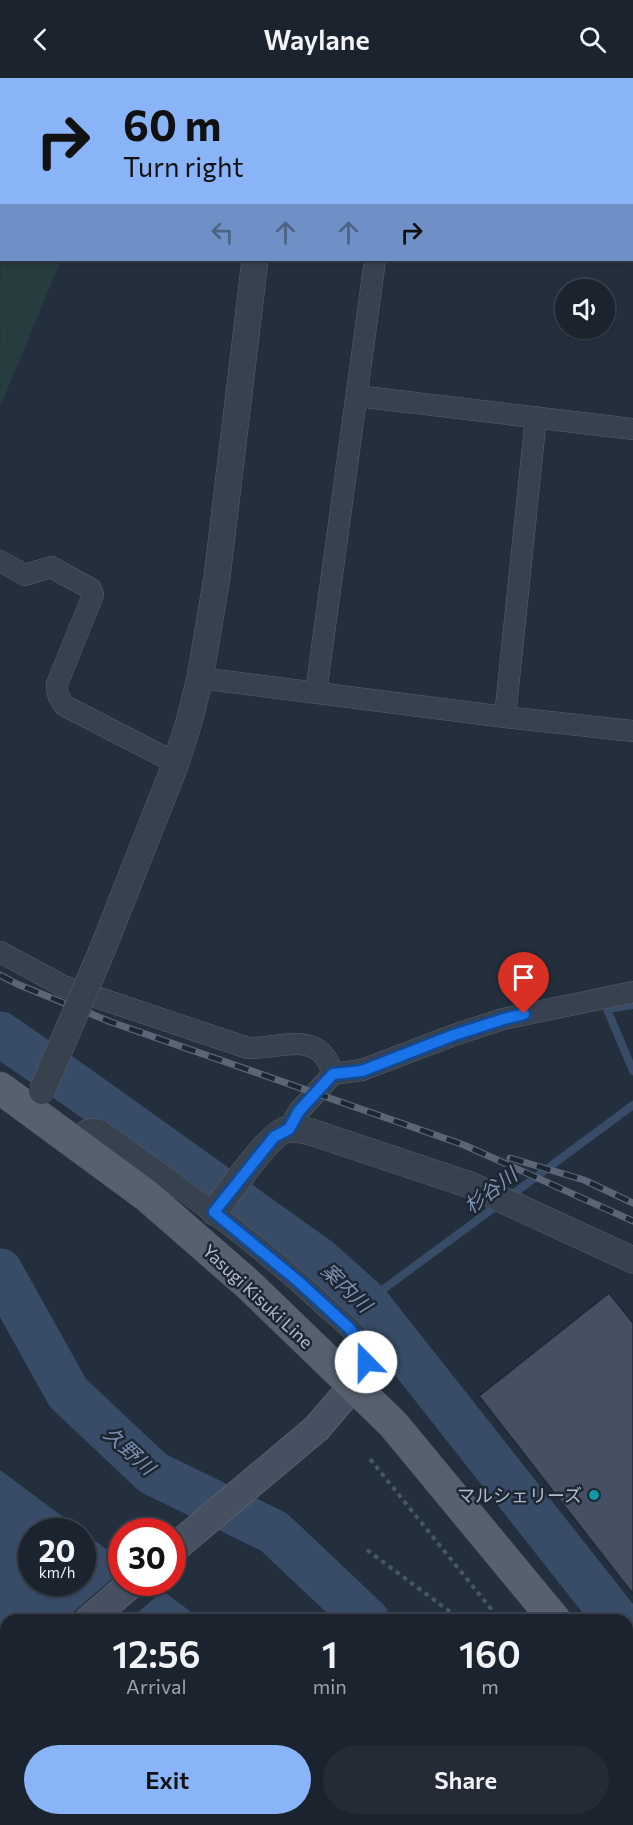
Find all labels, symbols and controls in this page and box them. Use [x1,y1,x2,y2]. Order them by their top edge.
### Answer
icon: back [24,23,57,56]
text: Waylane [263,23,370,56]
icon: search [576,23,609,56]
text: 60 m [123,98,222,150]
icon: right [24,102,102,180]
text: Turn right [123,150,243,183]
icon: left [206,216,239,249]
icon: ahead [269,216,302,249]
icon: ahead [332,216,365,249]
icon: right [395,216,428,249]
map controls [555,279,615,339]
button: sound [555,279,615,339]
pin [498,952,549,1014]
icon: arrive [507,961,540,994]
water label: 杉谷川 [459,1161,523,1218]
street label: Yasugi Kisuki Line [198,1239,318,1353]
water label: 案内川 [317,1258,378,1318]
position arrow [334,1330,398,1394]
water label: 久野川 [100,1421,162,1480]
place label: マルシェリーズ [457,1484,582,1506]
marker: マルシェリーズ [587,1488,601,1502]
speed limit sign: 30 [108,1518,186,1596]
text: 20 [39,1531,75,1568]
text: km/h [39,1563,75,1581]
text: 12:56 [112,1631,201,1675]
text: 1 [322,1631,338,1675]
text: 160 [459,1631,521,1675]
text: Arrival [126,1674,187,1698]
text: min [313,1674,347,1698]
text: m [481,1674,499,1698]
button: Exit [24,1745,311,1814]
button: Share [323,1745,609,1814]

